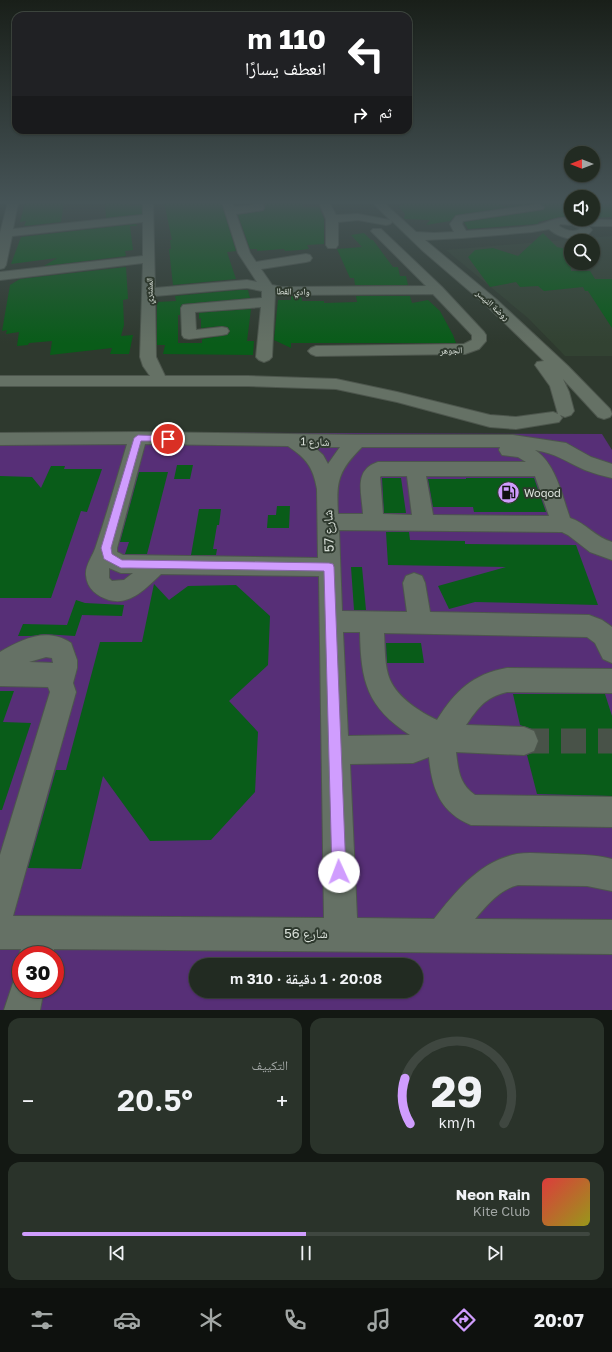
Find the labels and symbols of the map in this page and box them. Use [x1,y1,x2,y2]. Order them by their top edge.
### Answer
north arrow [564,146,600,182]
street label: المشتري [143,278,157,304]
street label: وادي القطا [276,285,310,299]
street label: روضة النيسر [473,287,512,323]
street label: الجوهر [439,344,462,356]
pin [151,422,185,456]
street label: شارع 1 [300,434,330,449]
fuel station icon: Woqod [496,479,522,505]
place label: Woqod [524,486,561,499]
street label: شارع 57 [319,509,339,552]
position arrow [318,851,360,893]
street label: شارع 56 [284,925,328,943]
speed limit sign: 30 [12,946,64,998]

